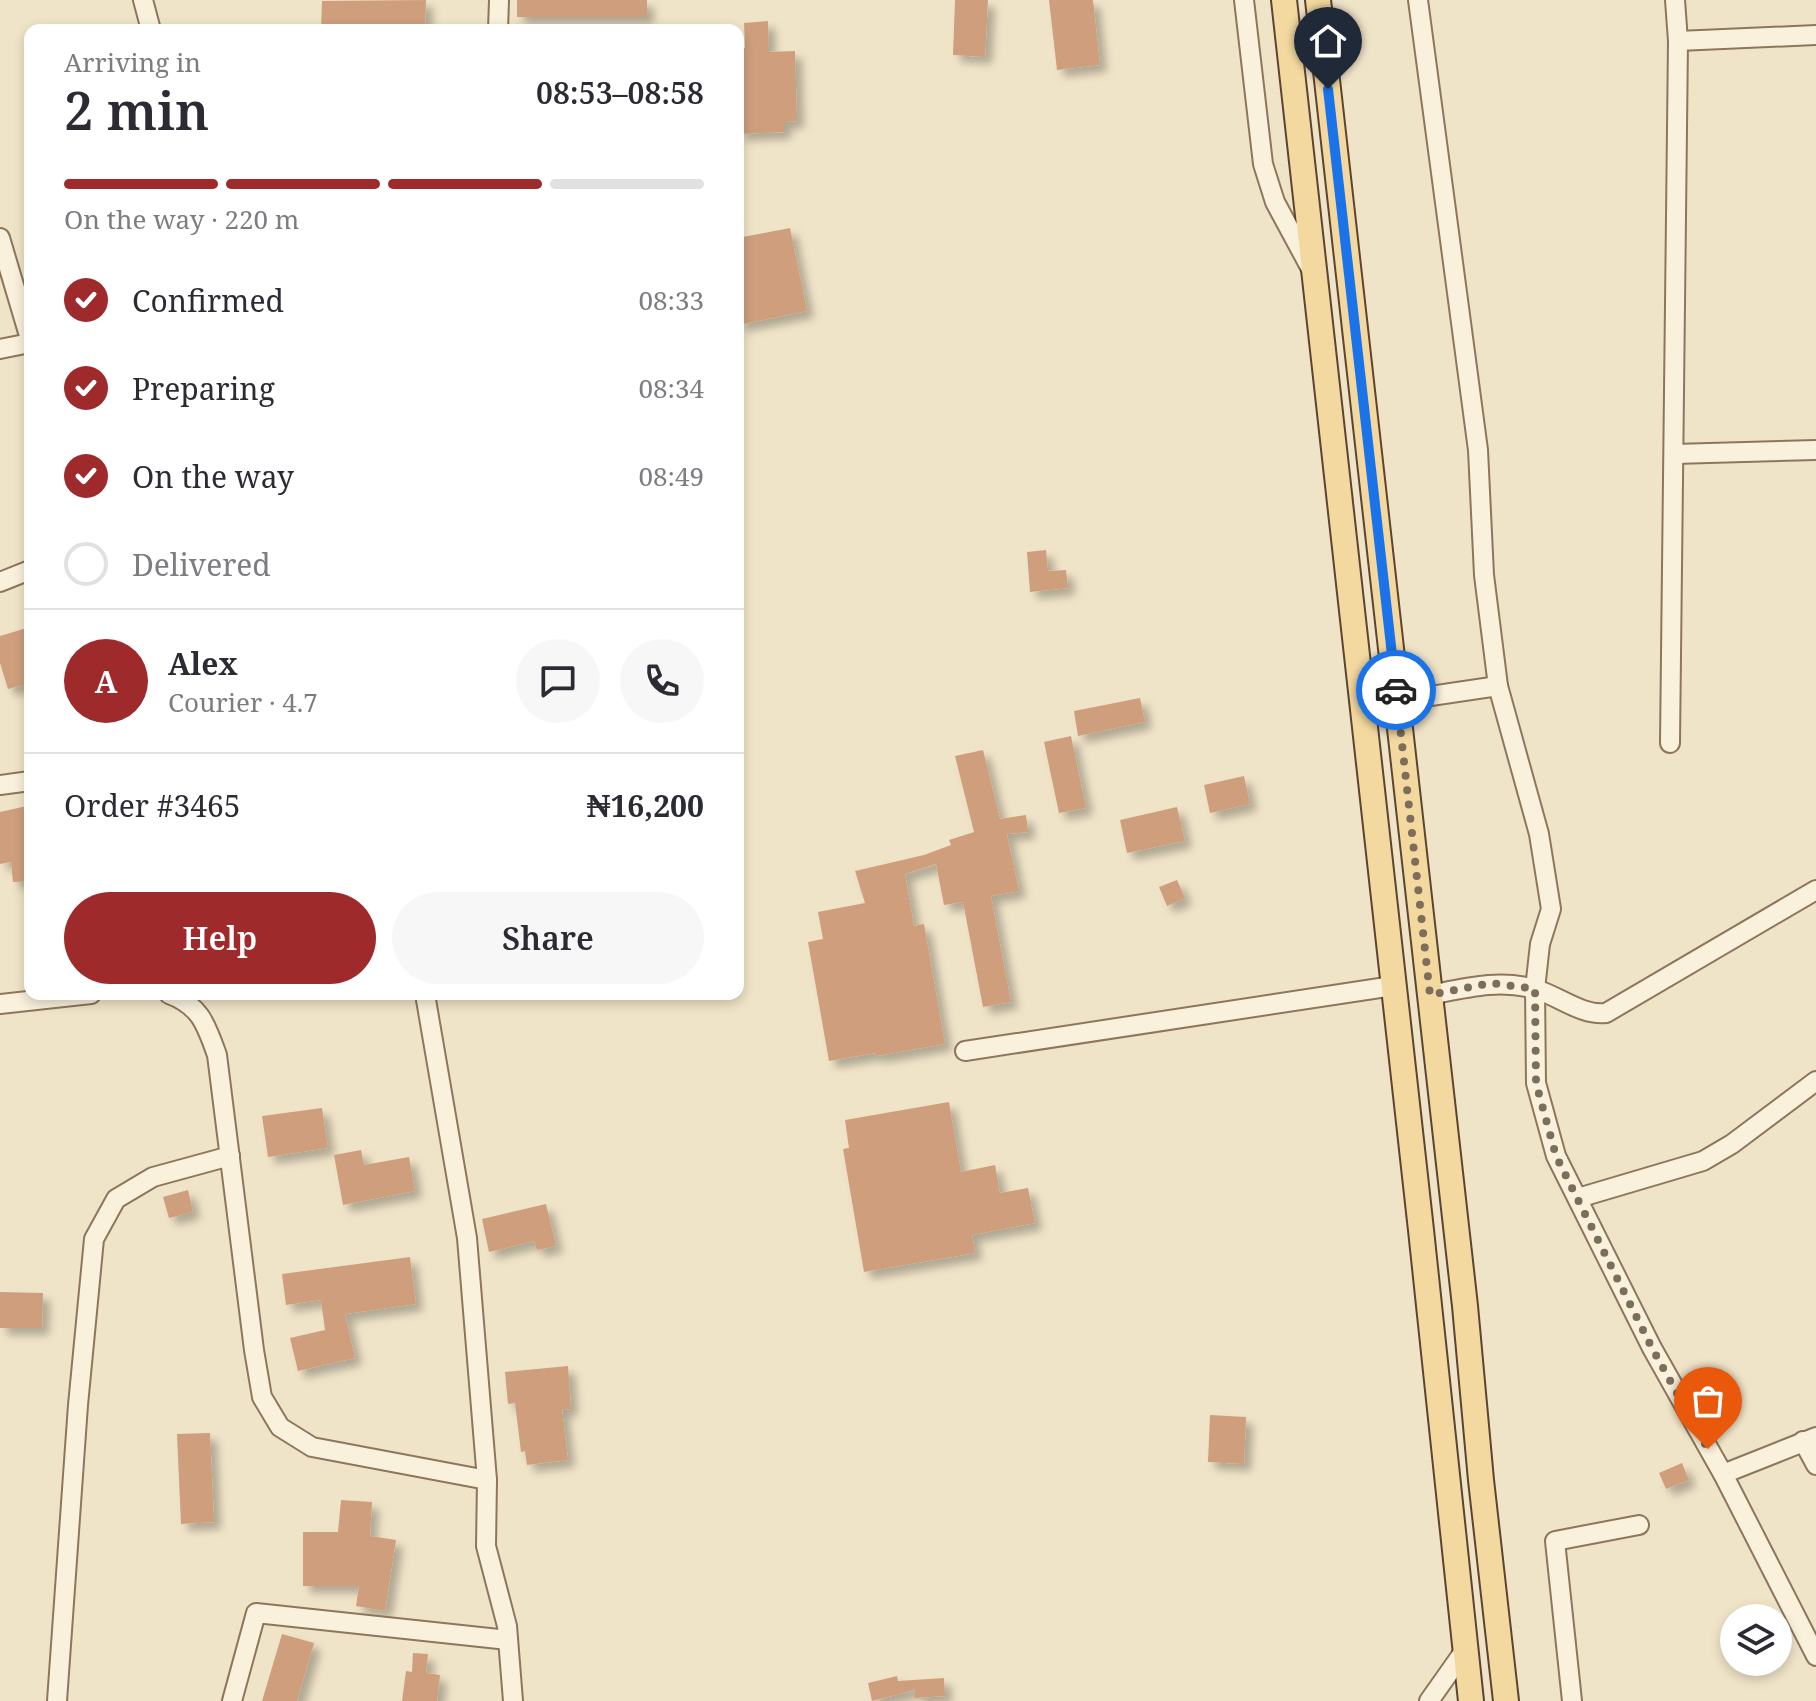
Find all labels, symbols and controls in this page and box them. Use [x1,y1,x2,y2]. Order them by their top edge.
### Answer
pin [1294,7,1362,89]
icon: home [1306,19,1350,63]
text: Arriving in [64,44,201,80]
text: 08:53–08:58 [536,72,704,113]
text: 2 min [64,74,209,145]
text: On the way · 220 m [64,201,299,237]
icon: check [64,278,108,322]
text: Confirmed [132,280,284,321]
text: 08:33 [638,282,704,318]
icon: check [64,366,108,410]
text: Preparing [132,368,275,409]
text: 08:34 [638,370,704,406]
icon: check [64,454,108,498]
text: On the way [132,456,294,497]
text: 08:49 [638,458,704,494]
text: Delivered [132,544,271,585]
button: chat [516,639,600,723]
button: phone [620,639,704,723]
text: Alex [168,643,238,684]
courier [1356,650,1436,730]
text: A [95,661,117,702]
icon: car [1374,668,1418,712]
text: Courier · 4.7 [168,684,318,720]
text: Order #3465 [64,785,241,826]
text: ₦16,200 [587,785,704,826]
button: Help [64,892,376,984]
button: Share [392,892,704,984]
pin [1674,1367,1742,1449]
icon: bag [1686,1379,1730,1423]
map controls [1720,1604,1792,1676]
button: layers [1720,1604,1792,1676]

